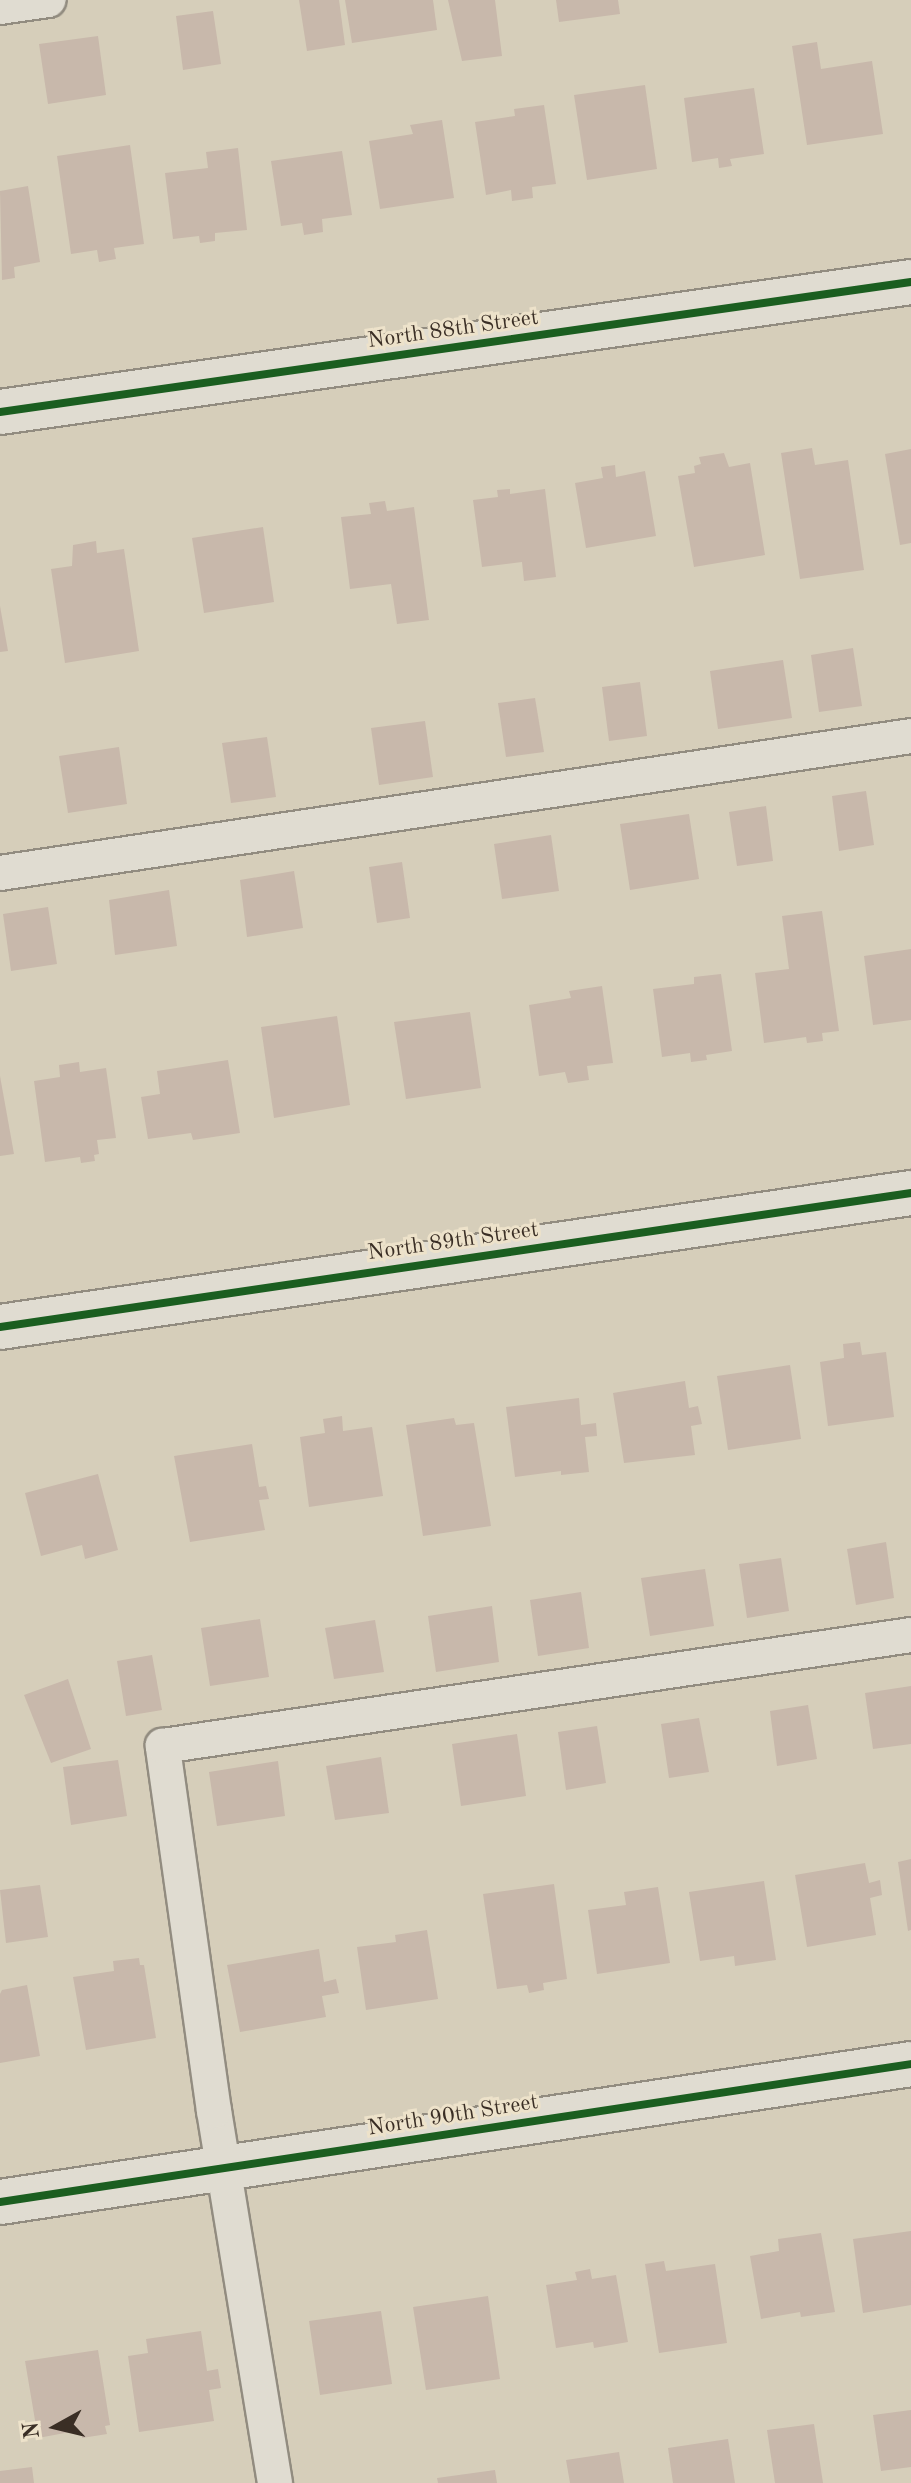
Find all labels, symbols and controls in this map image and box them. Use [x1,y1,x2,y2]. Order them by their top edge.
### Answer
street label: North 88th Street [366,305,540,355]
street label: North 89th Street [366,1217,540,1267]
street label: North 90th Street [366,2089,540,2143]
north arrow [16,2387,96,2467]
text: N [20,2420,44,2440]

